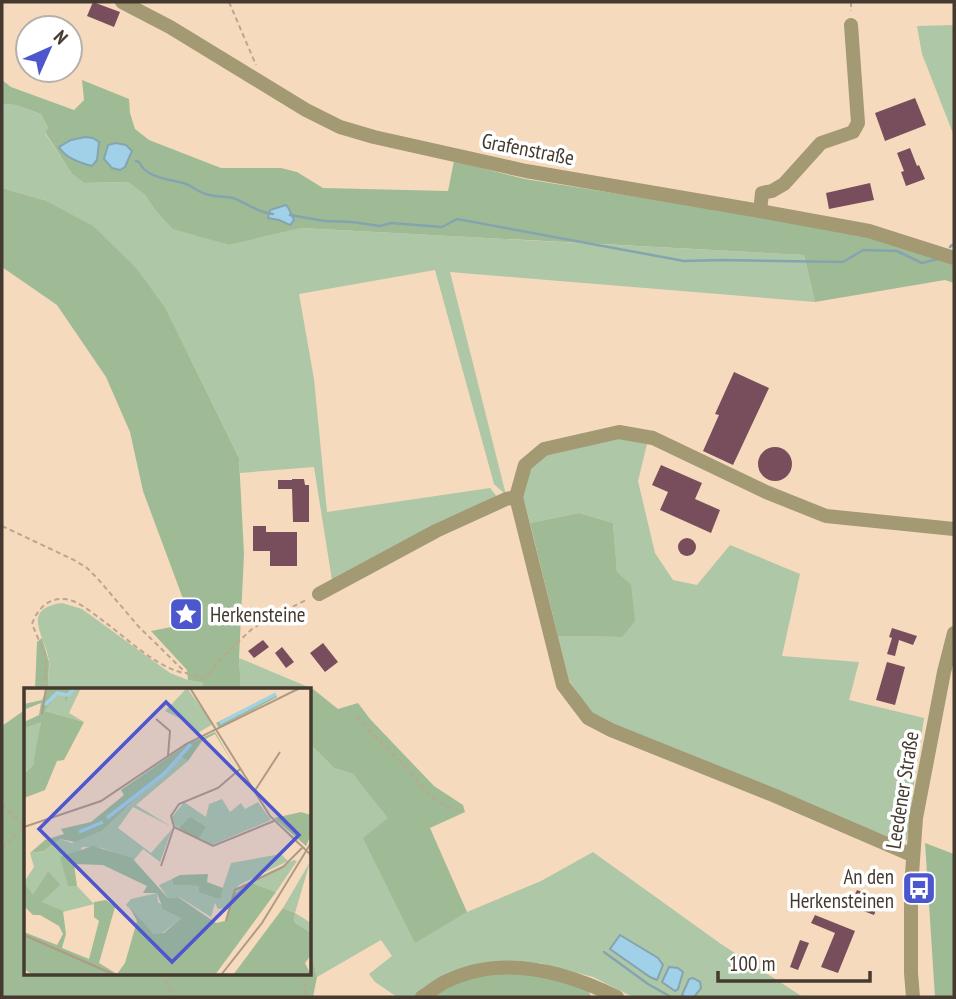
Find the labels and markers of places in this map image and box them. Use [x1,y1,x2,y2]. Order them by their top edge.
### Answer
place icon: Herkensteine [167,595,205,633]
place label: Herkensteine [210,601,305,628]
place label: An den Herkensteinen [789,863,894,914]
bus stop icon: An den Herkensteinen [900,869,938,907]

